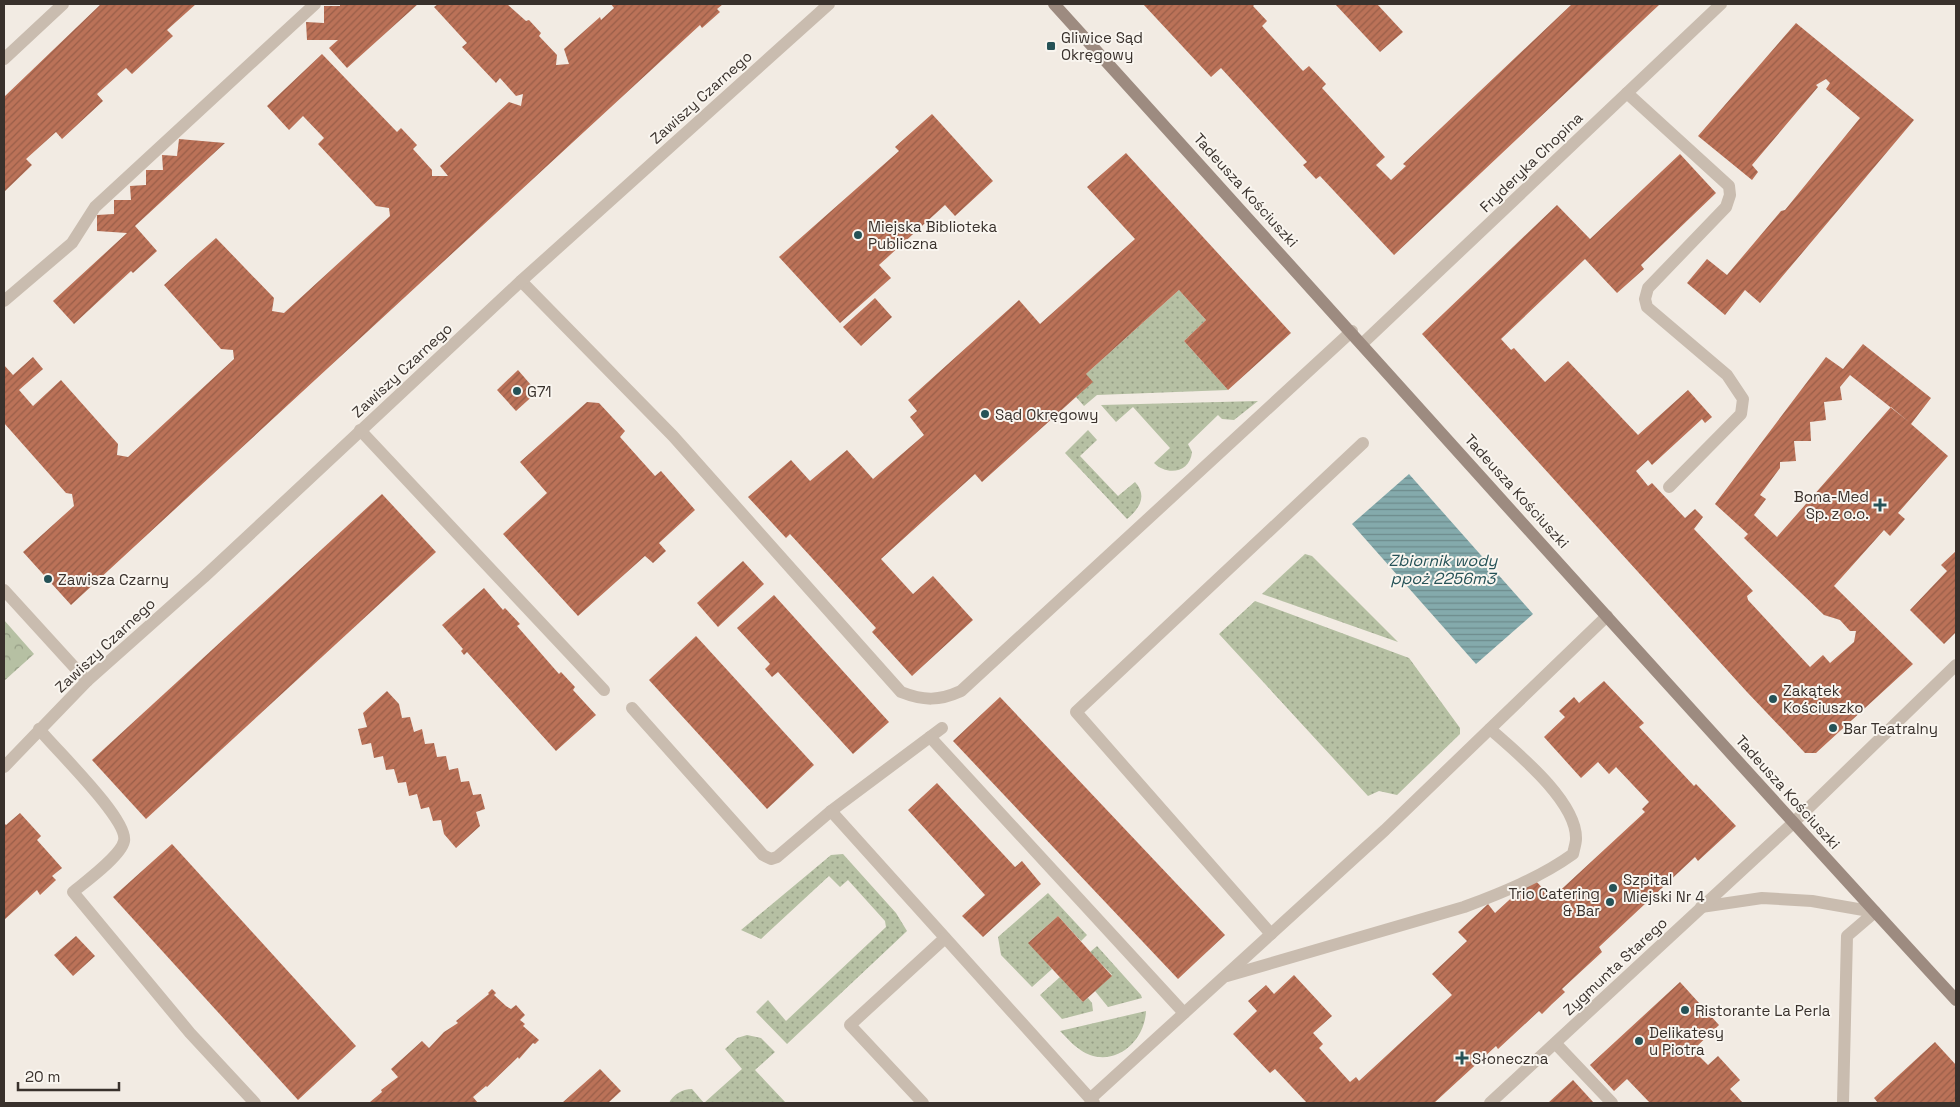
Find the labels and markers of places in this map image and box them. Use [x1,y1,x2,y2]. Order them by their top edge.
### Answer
place label: Gliwice Sąd Okręgowy [1061,28,1143,64]
marker: Gliwice Sąd Okręgowy [1045,40,1057,52]
place label: Miejska Biblioteka Publiczna [868,217,998,253]
marker: Miejska Biblioteka Publiczna [852,229,864,241]
place label: G71 [527,382,551,401]
marker: G71 [511,385,523,397]
place label: Sąd Okręgowy [995,405,1098,424]
marker: Sąd Okręgowy [979,408,991,420]
place label: Bona-Med Sp. z o.o. [1794,487,1869,523]
marker: Bona-Med Sp. z o.o. [1873,498,1887,512]
place label: Zawisza Czarny [58,570,169,589]
marker: Zawisza Czarny [42,573,54,585]
place label: Zakątek Kościuszko [1783,681,1864,717]
marker: Zakątek Kościuszko [1767,693,1779,705]
place label: Bar Teatralny [1843,719,1938,738]
marker: Bar Teatralny [1827,722,1839,734]
place label: Szpital Miejski Nr 4 [1623,870,1705,906]
marker: Szpital Miejski Nr 4 [1607,882,1619,894]
place label: Trio Catering & Bar [1508,884,1600,920]
marker: Trio Catering & Bar [1604,896,1616,908]
place label: Ristorante La Perla [1695,1001,1831,1020]
marker: Ristorante La Perla [1679,1004,1691,1016]
place label: Delikatesy u Piotra [1649,1023,1724,1059]
marker: Delikatesy u Piotra [1633,1035,1645,1047]
place label: Słoneczna [1472,1049,1549,1068]
marker: Słoneczna [1456,1052,1468,1064]

